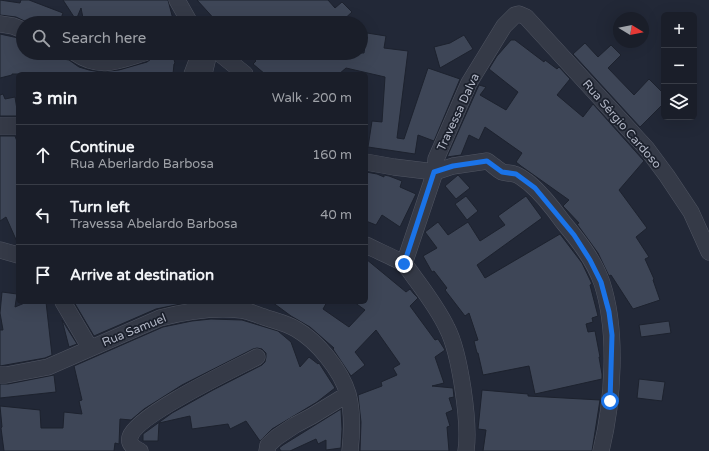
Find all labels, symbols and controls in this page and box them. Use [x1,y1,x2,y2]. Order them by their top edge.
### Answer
north arrow [613,12,649,48]
map controls [661,12,697,120]
button: + [661,12,697,48]
search box [16,16,368,60]
icon: search [30,27,52,49]
text: Search here [62,29,146,47]
button: − [661,48,697,84]
street label: Travessa Dalva [434,71,482,153]
street label: Rua Sérgio Cardoso [580,77,664,171]
button: layers [661,84,697,120]
text: 3 min [32,88,77,109]
text: Walk · 200 m [272,90,352,106]
text: Continue [70,138,134,156]
icon: ahead [32,144,54,166]
text: 160 m [312,147,352,163]
text: Rua Aberlardo Barbosa [70,156,214,172]
text: Turn left [70,198,130,216]
icon: left [32,204,54,226]
text: 40 m [320,207,352,223]
text: Travessa Abelardo Barbosa [70,216,238,232]
route end [395,255,413,273]
icon: arrive [32,264,54,286]
text: Arrive at destination [70,266,214,284]
street label: Rua Samuel [100,311,168,349]
route start [601,392,619,410]

